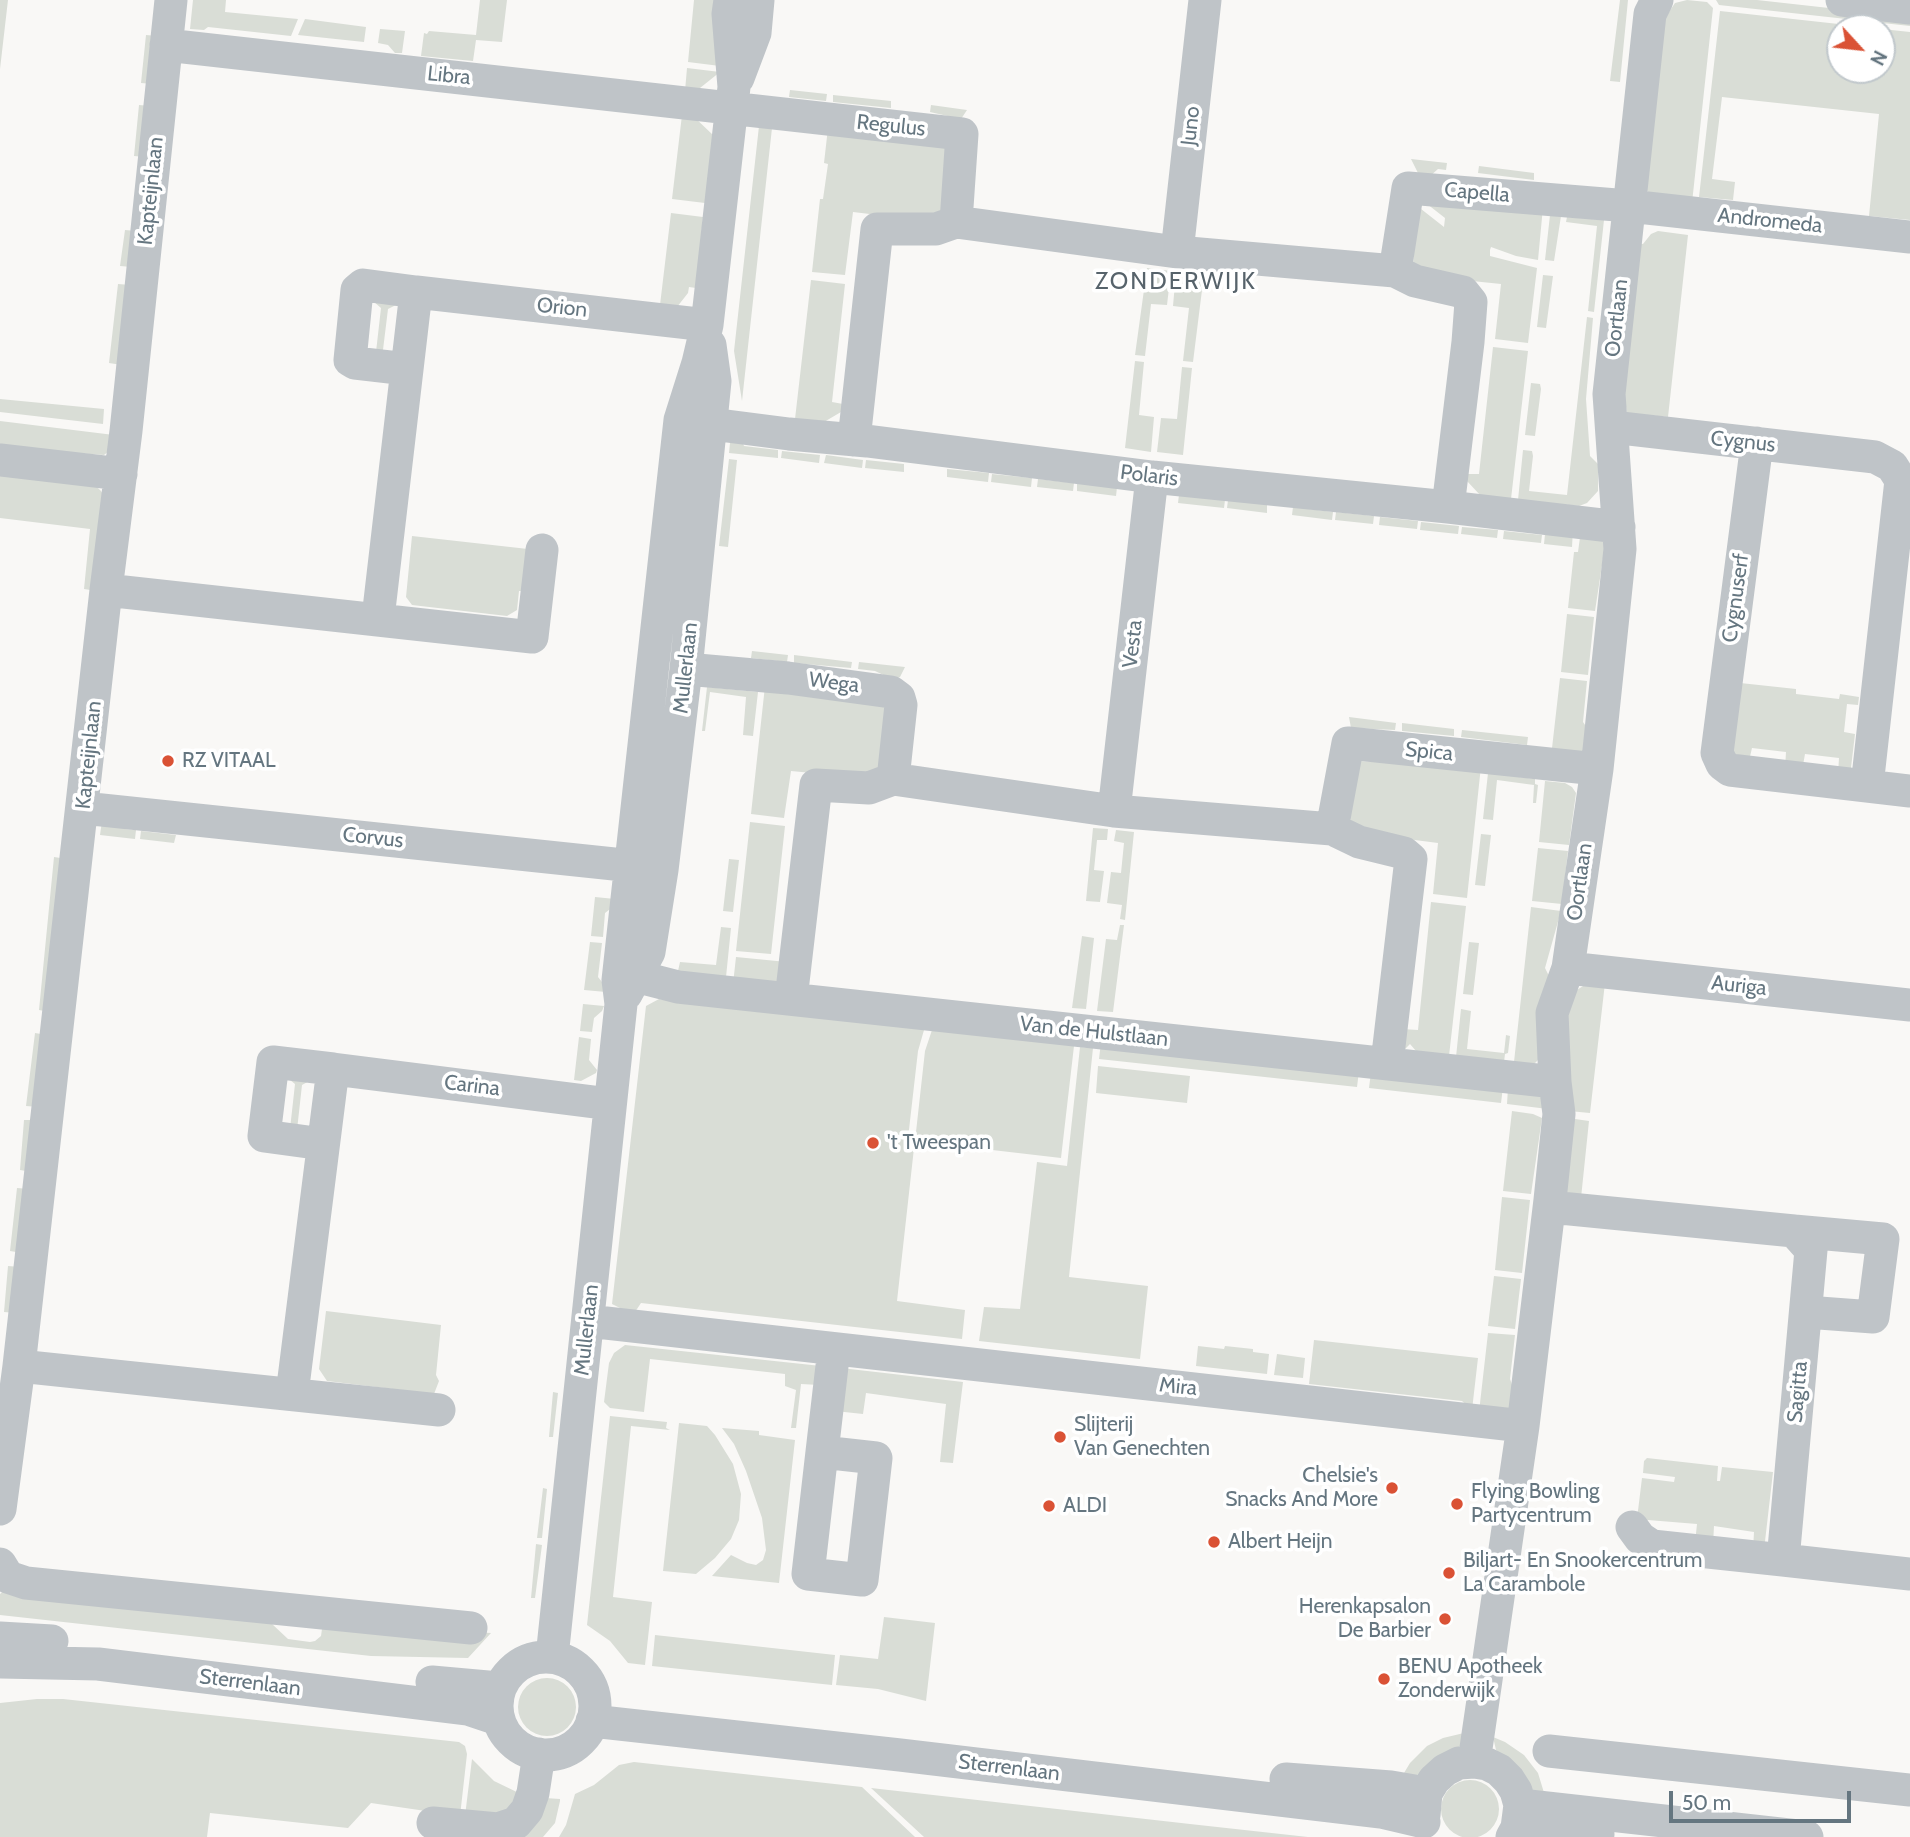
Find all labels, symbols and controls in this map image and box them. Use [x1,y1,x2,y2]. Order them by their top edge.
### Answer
north arrow [1826,14,1896,84]
text: N [1865,47,1892,69]
street label: Libra [426,61,472,91]
street label: Juno [1176,105,1206,147]
street label: Regulus [855,110,927,142]
street label: Kapteijnlaan [133,136,169,246]
street label: Capella [1443,178,1511,208]
street label: Andromeda [1716,203,1824,239]
district label: ZONDERWIJK [1096,268,1256,296]
street label: Oortlaan [1600,278,1634,358]
street label: Orion [536,293,588,323]
street label: Cygnus [1709,426,1777,458]
street label: Polaris [1119,460,1179,492]
street label: Cygnuserf [1717,552,1755,644]
street label: Vesta [1118,619,1148,669]
street label: Mullerlaan [669,621,703,715]
street label: Wega [807,667,861,699]
street label: Kapteijnlaan [71,700,107,810]
street label: Spica [1404,737,1454,767]
place label: RZ VITAAL [182,748,276,774]
marker: RZ VITAAL [160,753,176,769]
street label: Corvus [341,822,405,854]
street label: Oortlaan [1562,842,1598,922]
street label: Auriga [1710,971,1768,1001]
street label: Van de Hulstlaan [1019,1012,1169,1052]
street label: Carina [443,1070,501,1102]
place label: 't Tweespan [887,1130,991,1156]
marker: 't Tweespan [865,1135,881,1151]
street label: Mullerlaan [570,1283,604,1377]
street label: Sagitta [1783,1360,1813,1424]
street label: Mira [1158,1372,1198,1402]
place label: Slijterij Van Genechten [1074,1412,1210,1462]
marker: Slijterij Van Genechten [1052,1429,1068,1445]
place label: Chelsie's Snacks And More [1225,1463,1378,1513]
place label: Flying Bowling Partycentrum [1471,1479,1600,1529]
marker: Chelsie's Snacks And More [1384,1480,1400,1496]
place label: ALDI [1063,1493,1107,1519]
marker: Flying Bowling Partycentrum [1449,1496,1465,1512]
marker: ALDI [1041,1498,1057,1514]
place label: Albert Heijn [1228,1529,1333,1555]
marker: Albert Heijn [1206,1534,1222,1550]
place label: Biljart- En Snookercentrum La Carambole [1463,1548,1702,1598]
marker: Biljart- En Snookercentrum La Carambole [1441,1565,1457,1581]
place label: Herenkapsalon De Barbier [1299,1594,1431,1644]
marker: Herenkapsalon De Barbier [1437,1611,1453,1627]
place label: BENU Apotheek Zonderwijk [1398,1654,1542,1704]
street label: Sterrenlaan [198,1664,302,1702]
marker: BENU Apotheek Zonderwijk [1376,1671,1392,1687]
street label: Sterrenlaan [957,1749,1061,1787]
scale bar [1672,1778,1854,1822]
text: 50 m [1682,1790,1731,1815]

